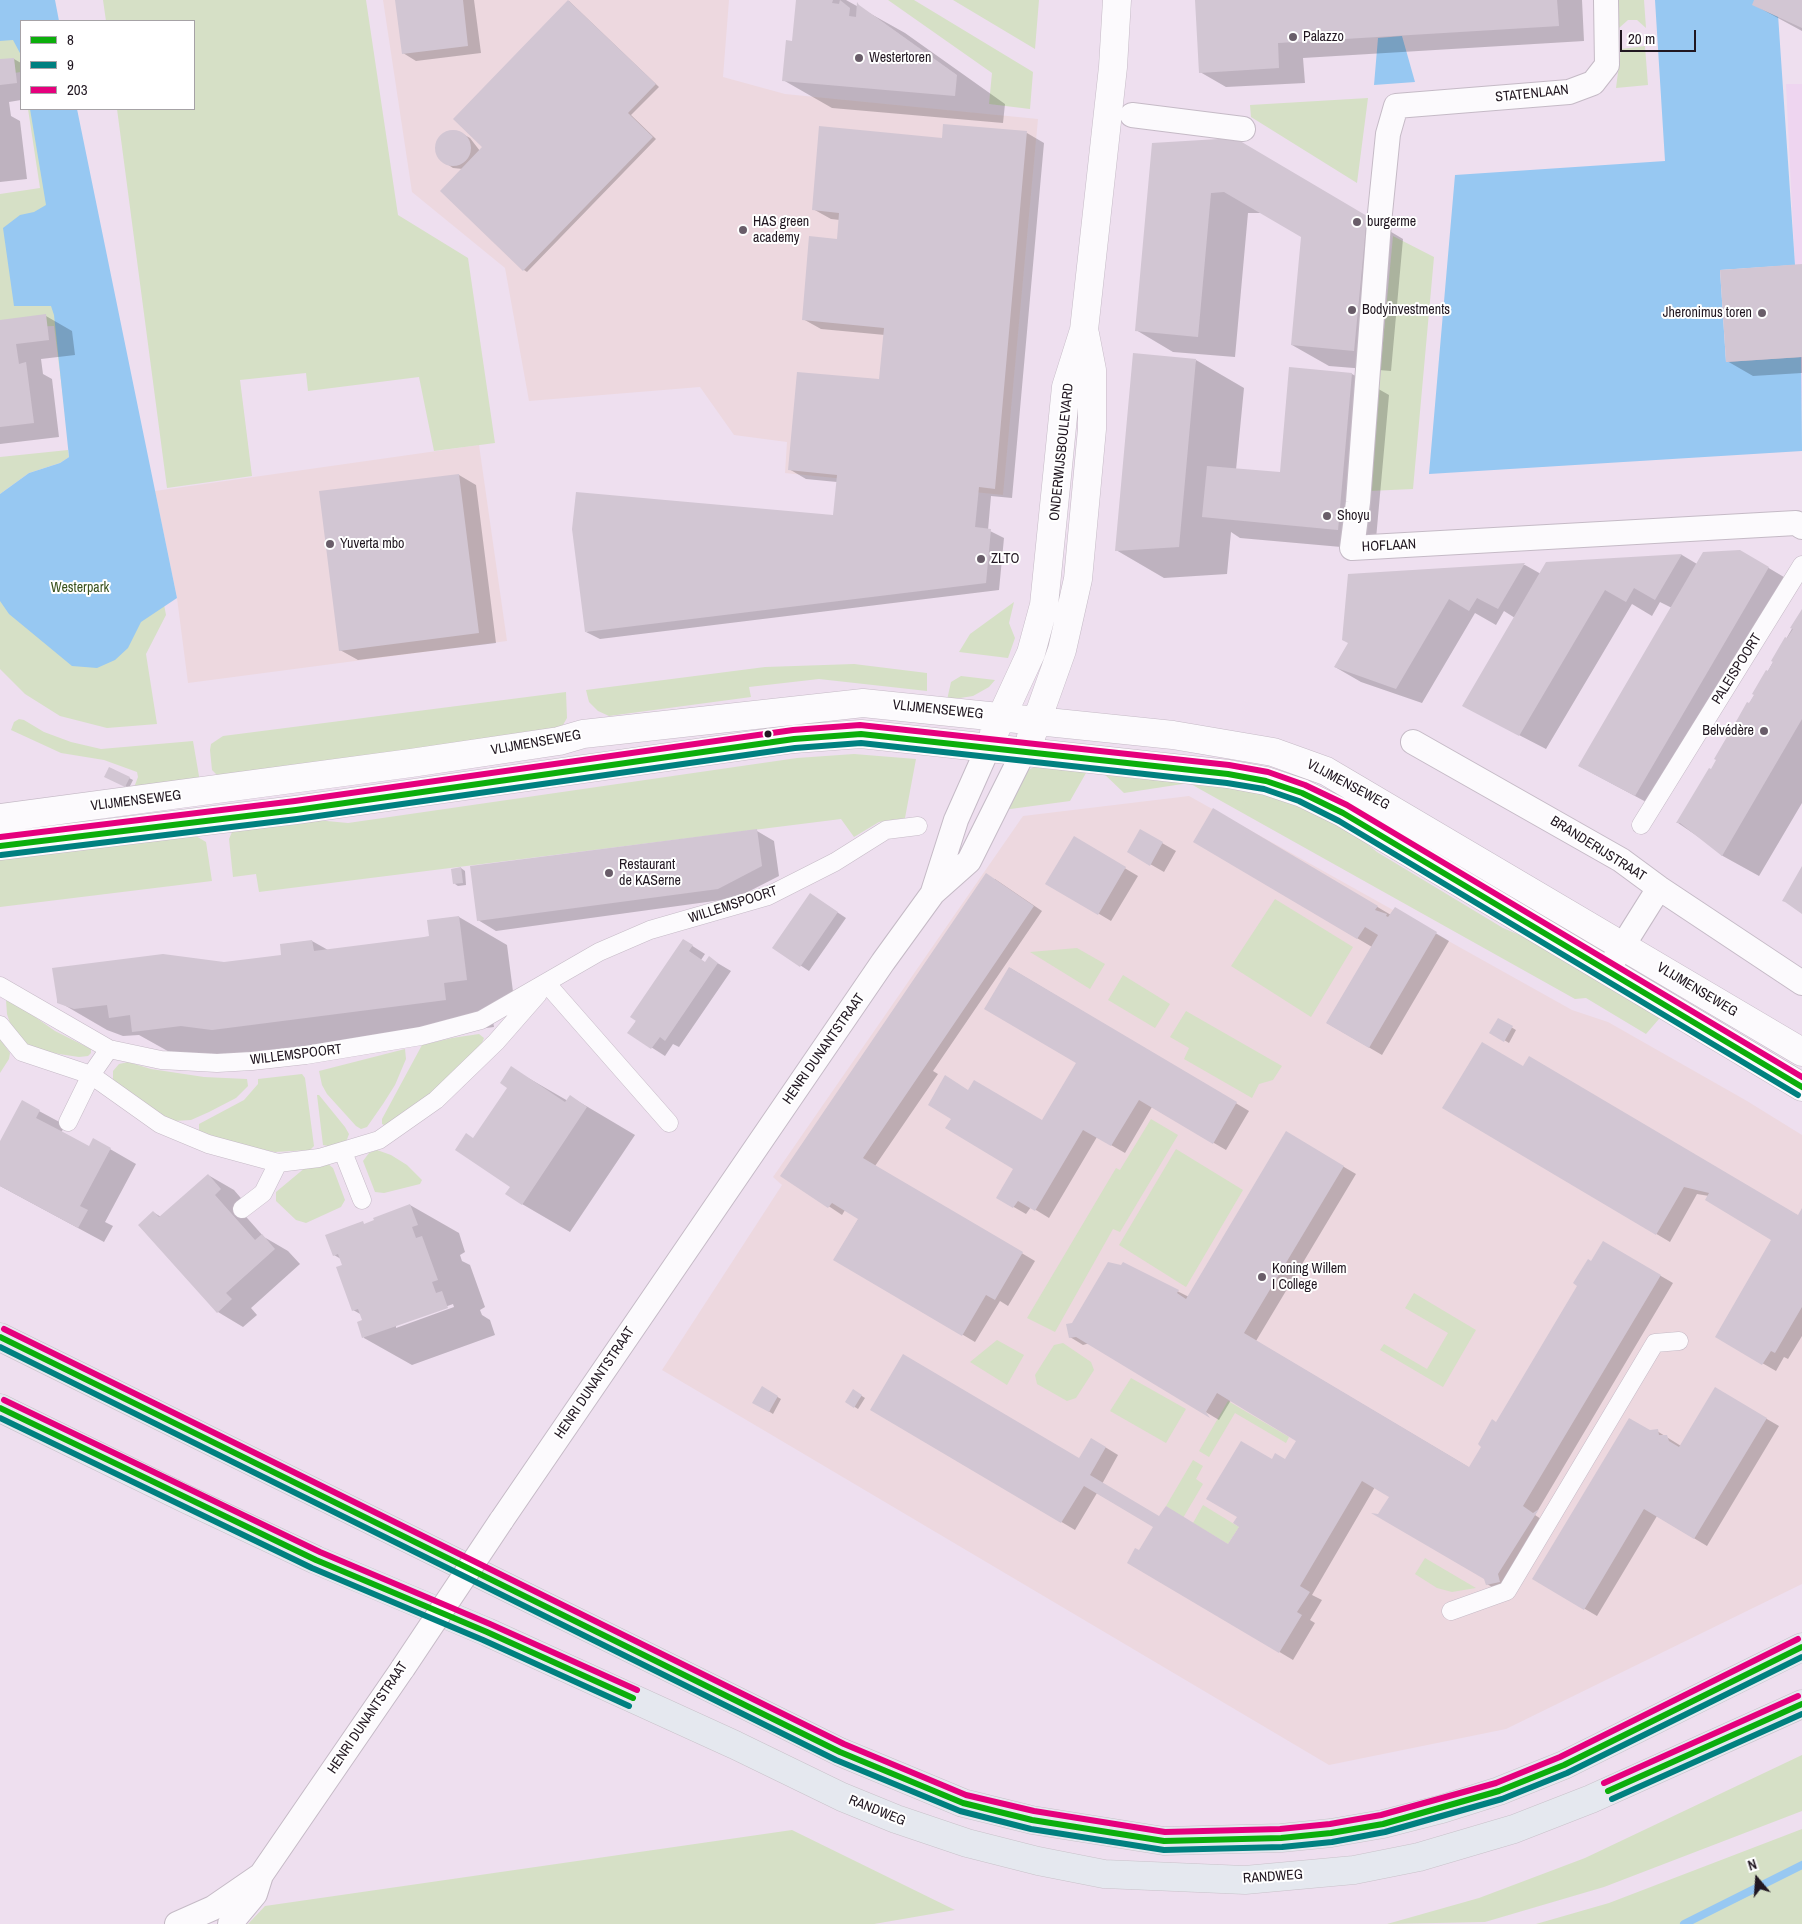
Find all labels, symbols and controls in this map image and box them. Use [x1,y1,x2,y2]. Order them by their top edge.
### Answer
legend [20,20,195,110]
scale bar [1622,20,1698,52]
text: 20 m [1628,28,1655,49]
text: 8 [67,29,74,50]
place label: Palazzo [1303,29,1344,45]
marker: Palazzo [1287,31,1299,43]
place label: Westertoren [869,50,931,66]
marker: Westertoren [853,52,865,64]
text: 9 [67,54,74,75]
text: 203 [67,79,88,100]
street label: STATENLAAN [1495,82,1569,106]
place label: HAS green academy [753,214,809,246]
place label: burgerme [1367,214,1416,230]
marker: burgerme [1351,216,1363,228]
marker: HAS green academy [737,224,749,236]
place label: Bodyinvestments [1362,302,1450,318]
marker: Bodyinvestments [1346,304,1358,316]
place label: Jheronimus toren [1663,305,1752,321]
marker: Jheronimus toren [1756,307,1768,319]
street label: ONDERWIJSBOULEVARD [1046,382,1078,522]
place label: Shoyu [1337,508,1370,524]
marker: Shoyu [1321,510,1333,522]
place label: Yuverta mbo [340,536,404,552]
street label: HOFLAAN [1361,536,1417,556]
marker: Yuverta mbo [324,538,336,550]
place label: ZLTO [991,551,1019,567]
marker: ZLTO [975,553,987,565]
park label: Westerpark [51,580,109,596]
street label: PALEISPOORT [1709,631,1765,707]
street label: VLIJMENSEWEG [892,697,984,723]
place label: Belvédère [1702,723,1754,739]
marker: Belvédère [1758,725,1770,737]
street label: VLIJMENSEWEG [490,727,582,759]
unlabelled marker [763,729,773,739]
street label: VLIJMENSEWEG [1304,756,1392,814]
street label: VLIJMENSEWEG [90,787,182,815]
street label: BRANDERIJSTRAAT [1547,813,1649,885]
place label: Restaurant de KASerne [619,857,681,890]
marker: Restaurant de KASerne [603,867,615,879]
street label: WILLEMSPOORT [687,883,779,927]
street label: VLIJMENSEWEG [1654,959,1740,1021]
street label: HENRI DUNANTSTRAAT [779,990,869,1108]
street label: WILLEMSPOORT [249,1041,343,1069]
place label: Koning Willem I College [1272,1261,1347,1294]
marker: Koning Willem I College [1256,1271,1268,1283]
street label: HENRI DUNANTSTRAAT [551,1324,639,1442]
street label: HENRI DUNANTSTRAAT [324,1659,412,1777]
street label: RANDWEG [846,1792,908,1830]
north arrow [1732,1854,1782,1904]
text: N [1746,1855,1759,1875]
street label: RANDWEG [1243,1867,1303,1887]

